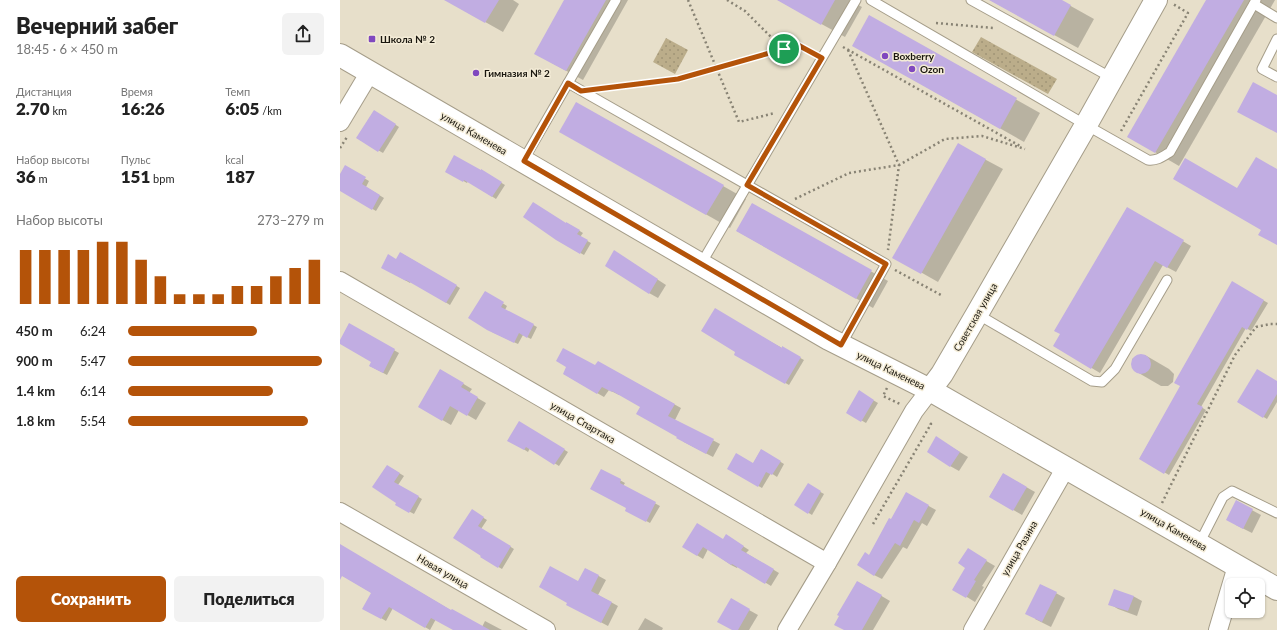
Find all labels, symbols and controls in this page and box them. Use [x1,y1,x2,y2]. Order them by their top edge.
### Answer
text: Вечерний забег [16,12,178,39]
button: share [282,13,324,55]
pin [767,32,801,66]
place label: Школа № 2 [380,33,435,45]
marker: Школа № 2 [367,34,377,44]
icon: arrive [773,38,795,60]
text: 18:45 · 6 × 450 m [16,41,118,57]
place label: Boxberry [893,50,935,62]
marker: Boxberry [880,51,890,61]
place label: Ozon [920,63,944,75]
marker: Ozon [907,64,917,74]
place label: Гимназия № 2 [484,67,550,79]
marker: Гимназия № 2 [471,68,481,78]
text: Дистанция [16,85,72,98]
text: Время [121,85,153,98]
text: Темп [225,85,250,98]
text: 2.70 [16,98,50,119]
text: 16:26 [121,98,165,119]
text: 6:05 [225,98,259,119]
text: km [50,104,67,117]
text: /km [259,104,282,117]
street label: улица Каменева [439,109,509,157]
text: Набор высоты [16,153,89,166]
text: Пульс [121,153,151,166]
text: kcal [225,153,244,166]
text: 36 [16,166,36,187]
text: 151 [121,166,150,187]
text: 187 [225,166,255,187]
text: m [36,172,48,185]
text: bpm [150,172,174,185]
text: Набор высоты [16,212,103,228]
text: 273–279 m [257,212,324,228]
street label: Советская улица [951,281,999,353]
text: 450 m [16,323,53,339]
text: 6:24 [80,323,106,339]
street label: улица Каменева [855,348,927,392]
text: 900 m [16,353,53,369]
text: 5:47 [80,353,106,369]
text: 1.4 km [16,383,55,399]
text: 6:14 [80,383,106,399]
street label: улица Спартака [549,399,618,445]
text: 1.8 km [16,413,55,429]
text: 5:54 [80,413,106,429]
street label: улица Каменева [1139,505,1209,553]
street label: улица Разина [998,518,1040,578]
street label: Новая улица [415,551,471,591]
button: Сохранить [16,576,166,622]
button: Поделиться [174,576,324,622]
map controls [1225,578,1265,618]
button: locate [1225,578,1265,618]

